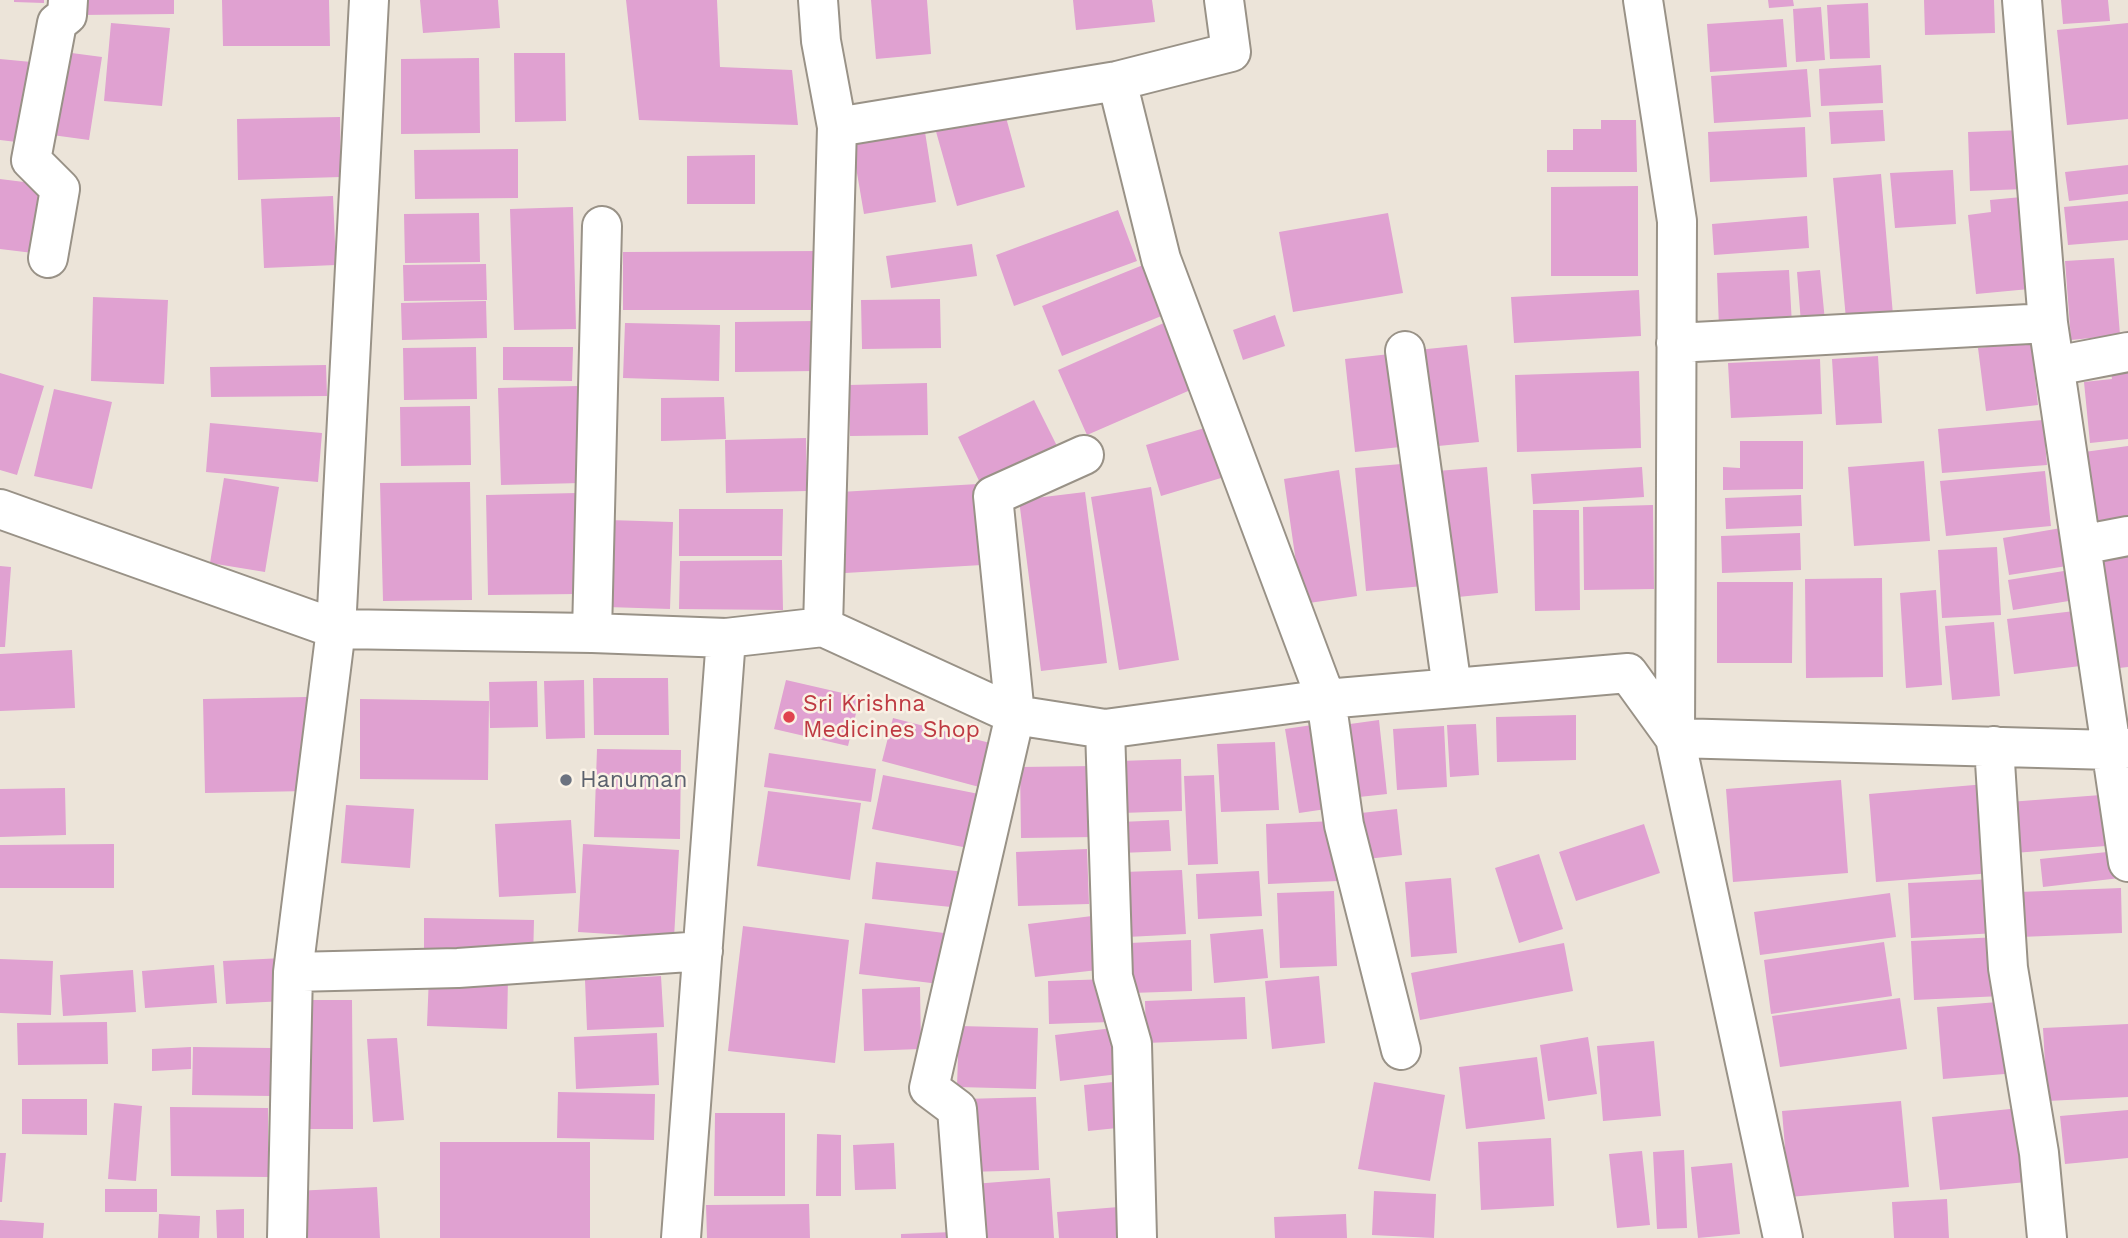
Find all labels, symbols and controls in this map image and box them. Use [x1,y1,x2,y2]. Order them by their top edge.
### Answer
place label: Sri Krishna Medicines Shop [803,690,980,744]
marker: Sri Krishna Medicines Shop [781,709,797,725]
place label: Hanuman [580,766,687,794]
marker: Hanuman [558,772,574,788]

